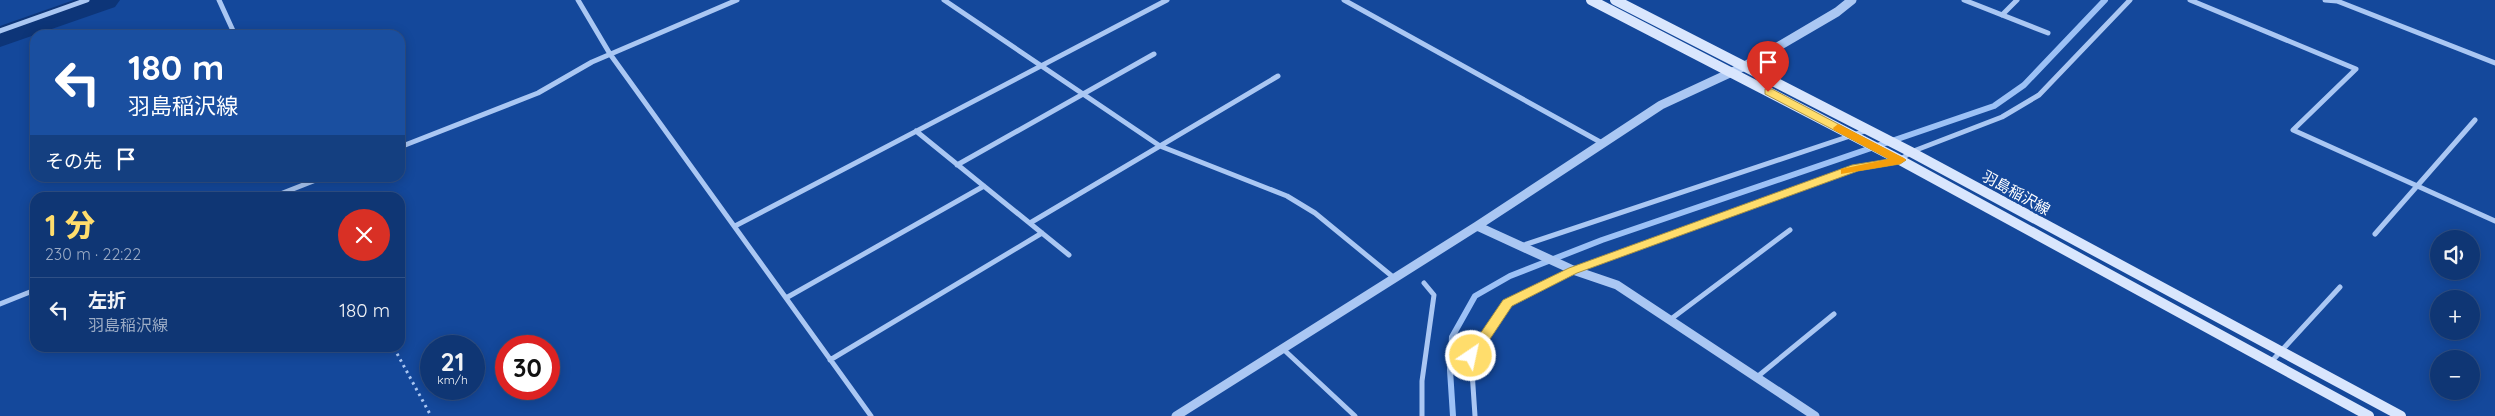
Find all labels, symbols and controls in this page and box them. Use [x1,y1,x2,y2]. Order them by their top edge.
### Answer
pin [1747,41,1789,92]
text: 180 m [128,45,224,89]
icon: arrive [1754,48,1782,76]
icon: left [45,50,110,115]
text: 羽島稲沢線 [128,92,238,120]
icon: arrive [112,145,140,173]
text: その先 [45,149,102,173]
street label: 羽島稲沢線 [1979,166,2054,219]
text: 1 分 [45,206,95,244]
button: close [338,209,390,261]
map controls [2430,230,2480,400]
button: sound [2430,230,2480,280]
text: 230 m · 22:22 [45,244,141,264]
text: 左折 [88,288,126,312]
button: + [2430,290,2480,340]
icon: left [45,296,73,324]
text: 180 m [339,298,390,322]
text: 羽島稲沢線 [88,315,168,335]
position arrow [1444,329,1496,381]
speed limit sign: 30 [495,335,560,400]
text: 21 [441,346,464,377]
button: − [2430,350,2480,400]
text: km/h [437,372,468,387]

